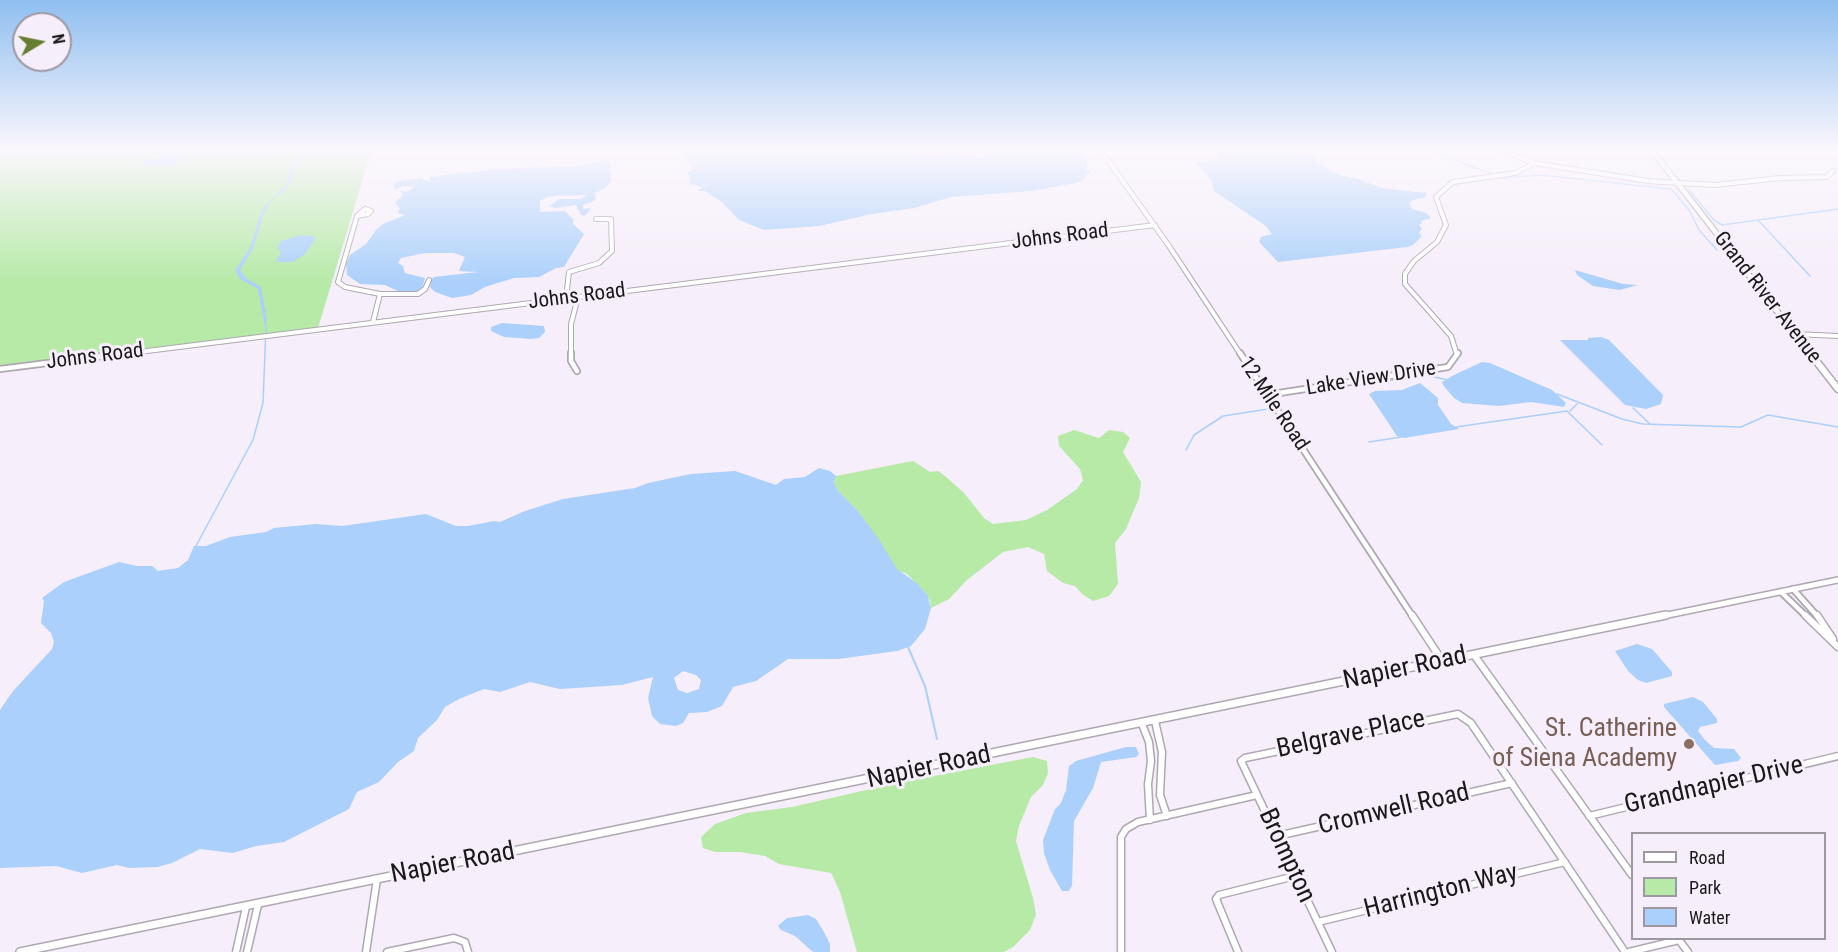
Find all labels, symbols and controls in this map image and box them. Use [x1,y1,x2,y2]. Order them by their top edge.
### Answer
north arrow [12,12,72,72]
text: N [48,33,68,46]
street label: Johns Road [1010,219,1110,255]
street label: Grand River Avenue [1708,227,1826,369]
street label: Johns Road [527,279,627,315]
street label: Johns Road [45,339,145,375]
street label: 12 Mile Road [1232,352,1314,456]
street label: Lake View Drive [1304,356,1438,402]
street label: Napier Road [1340,641,1470,697]
street label: Belgrave Place [1274,704,1428,766]
place label: St. Catherine of Siena Academy [1492,713,1677,774]
marker: St. Catherine of Siena Academy [1682,737,1696,751]
street label: Napier Road [864,740,994,796]
street label: Grandnapier Drive [1622,750,1806,822]
street label: Cromwell Road [1315,777,1473,843]
street label: Brompton [1251,804,1321,908]
legend [1631,832,1826,940]
street label: Napier Road [388,837,518,891]
text: Road [1689,847,1725,868]
street label: Harrington Way [1361,858,1521,926]
text: Park [1689,877,1721,898]
text: Water [1689,907,1730,928]

